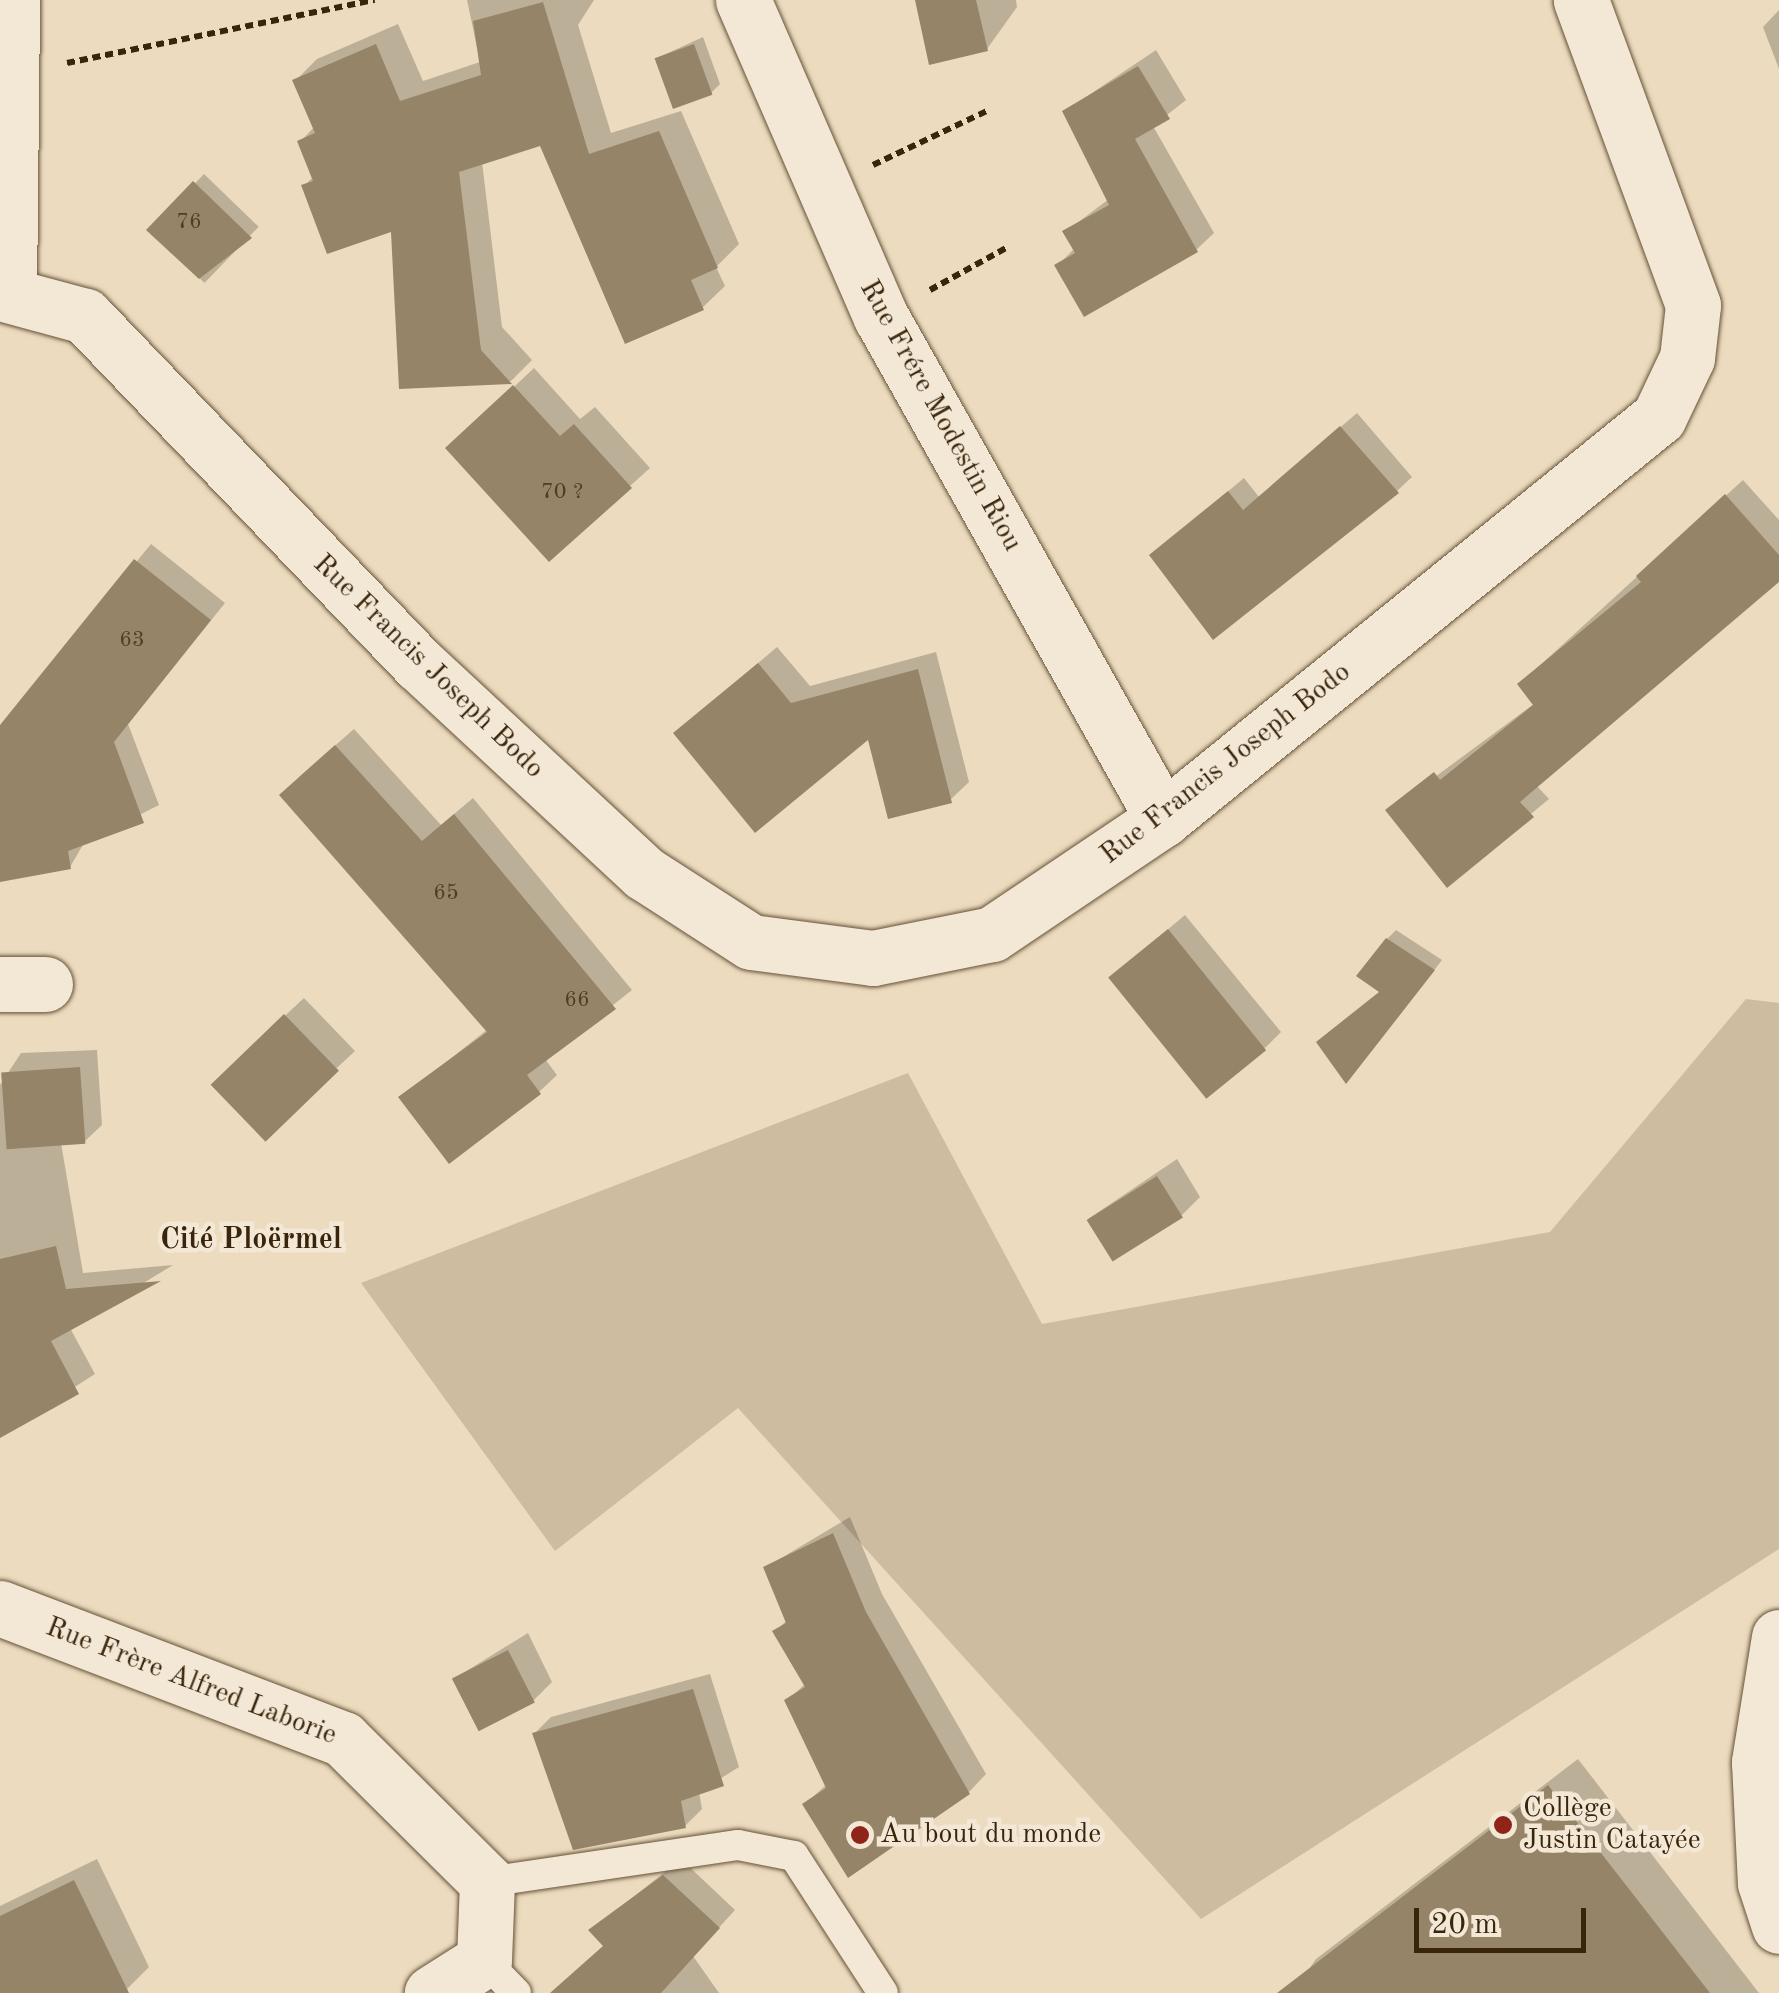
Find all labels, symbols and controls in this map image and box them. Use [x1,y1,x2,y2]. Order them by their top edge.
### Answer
house number: 76 [176,210,202,236]
street label: Rue Frére Modestin Riou [851,274,1029,558]
house number: 70 ? [541,480,583,506]
street label: Rue Francis Joseph Bodo [305,548,551,786]
house number: 63 [119,628,145,654]
street label: Rue Francis Joseph Bodo [1094,656,1358,872]
house number: 65 [433,881,459,907]
house number: 66 [564,988,590,1014]
district label: Cité Ploërmel [160,1222,342,1258]
street label: Rue Frère Alfred Laborie [41,1611,341,1753]
place label: Collège Justin Catayée [1523,1792,1701,1858]
marker: Collège Justin Catayée [1492,1814,1514,1836]
place label: Au bout du monde [880,1818,1101,1852]
marker: Au bout du monde [849,1824,871,1846]
scale bar [1419,1888,1592,1950]
text: 20 m [1431,1910,1498,1940]

